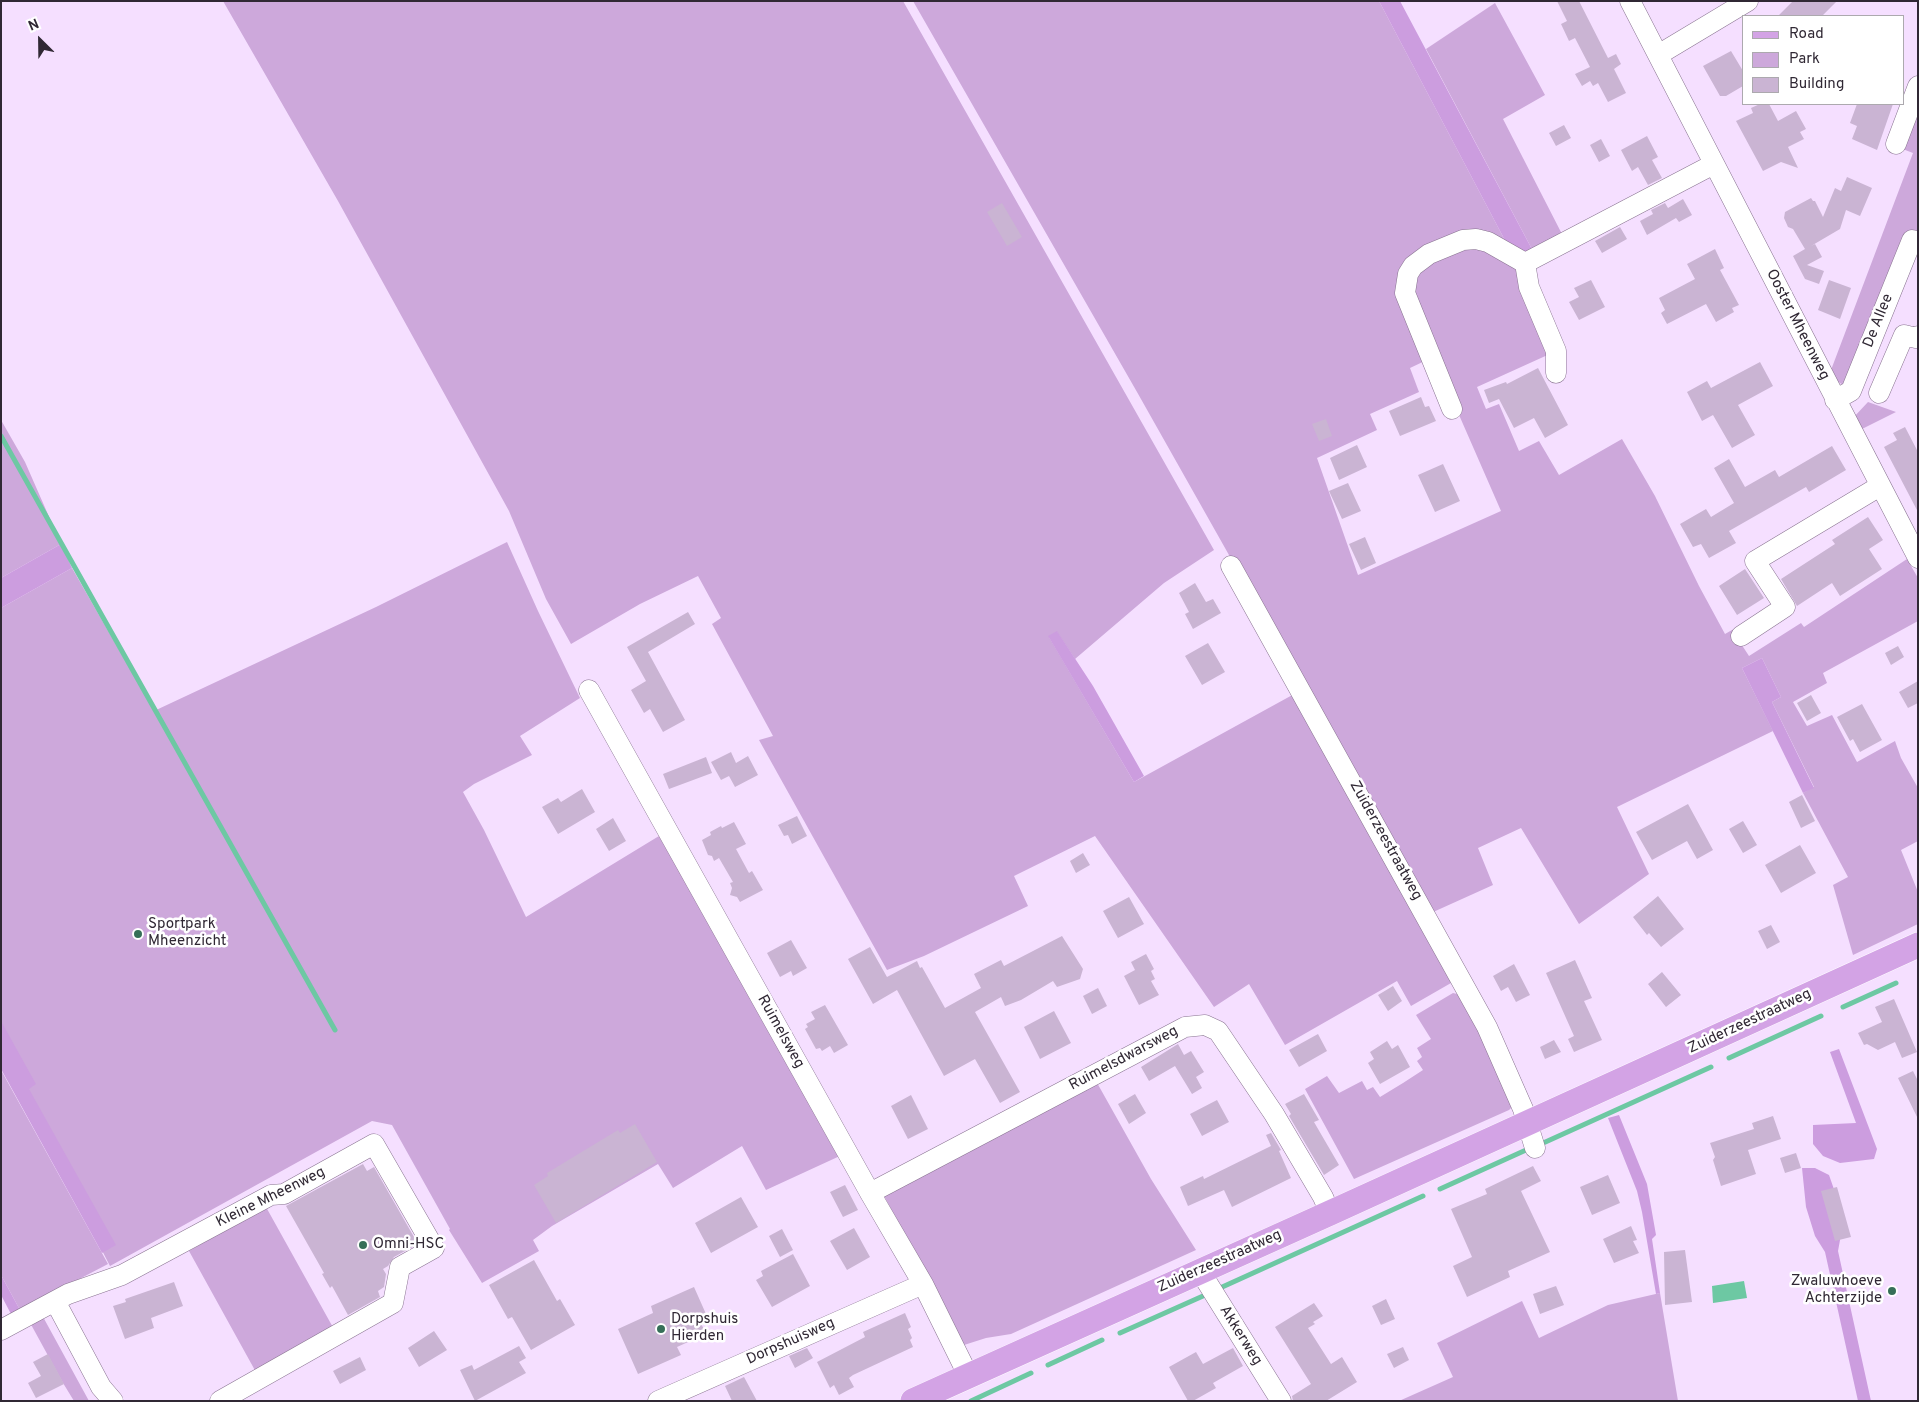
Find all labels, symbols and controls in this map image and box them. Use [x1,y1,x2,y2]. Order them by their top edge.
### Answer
north arrow [15,15,65,65]
legend [1742,15,1904,105]
text: N [26,16,42,36]
text: Road [1789,25,1824,44]
text: Park [1789,50,1820,69]
text: Building [1789,75,1844,94]
street label: Ooster Mheenweg [1761,267,1833,383]
street label: De Allee [1860,292,1898,350]
street label: Zuiderzeestraatweg [1345,778,1425,904]
place label: Sportpark Mheenzicht [148,916,227,951]
marker: Sportpark Mheenzicht [132,928,144,940]
street label: Zuiderzeestraatweg [1686,986,1814,1058]
street label: Ruimelsweg [752,992,808,1072]
street label: Ruimelsdwarsweg [1066,1023,1182,1095]
street label: Kleine Mheenweg [214,1164,328,1232]
street label: Zuiderzeestraatweg [1155,1227,1285,1297]
place label: Omni-HSC [373,1236,444,1254]
marker: Omni-HSC [357,1239,369,1251]
place label: Zwaluwhoeve Achterzijde [1791,1273,1882,1308]
marker: Zwaluwhoeve Achterzijde [1886,1285,1898,1297]
street label: Akkerweg [1215,1303,1265,1369]
place label: Dorpshuis Hierden [671,1311,738,1346]
street label: Dorpshuisweg [744,1315,838,1369]
marker: Dorpshuis Hierden [655,1323,667,1335]

